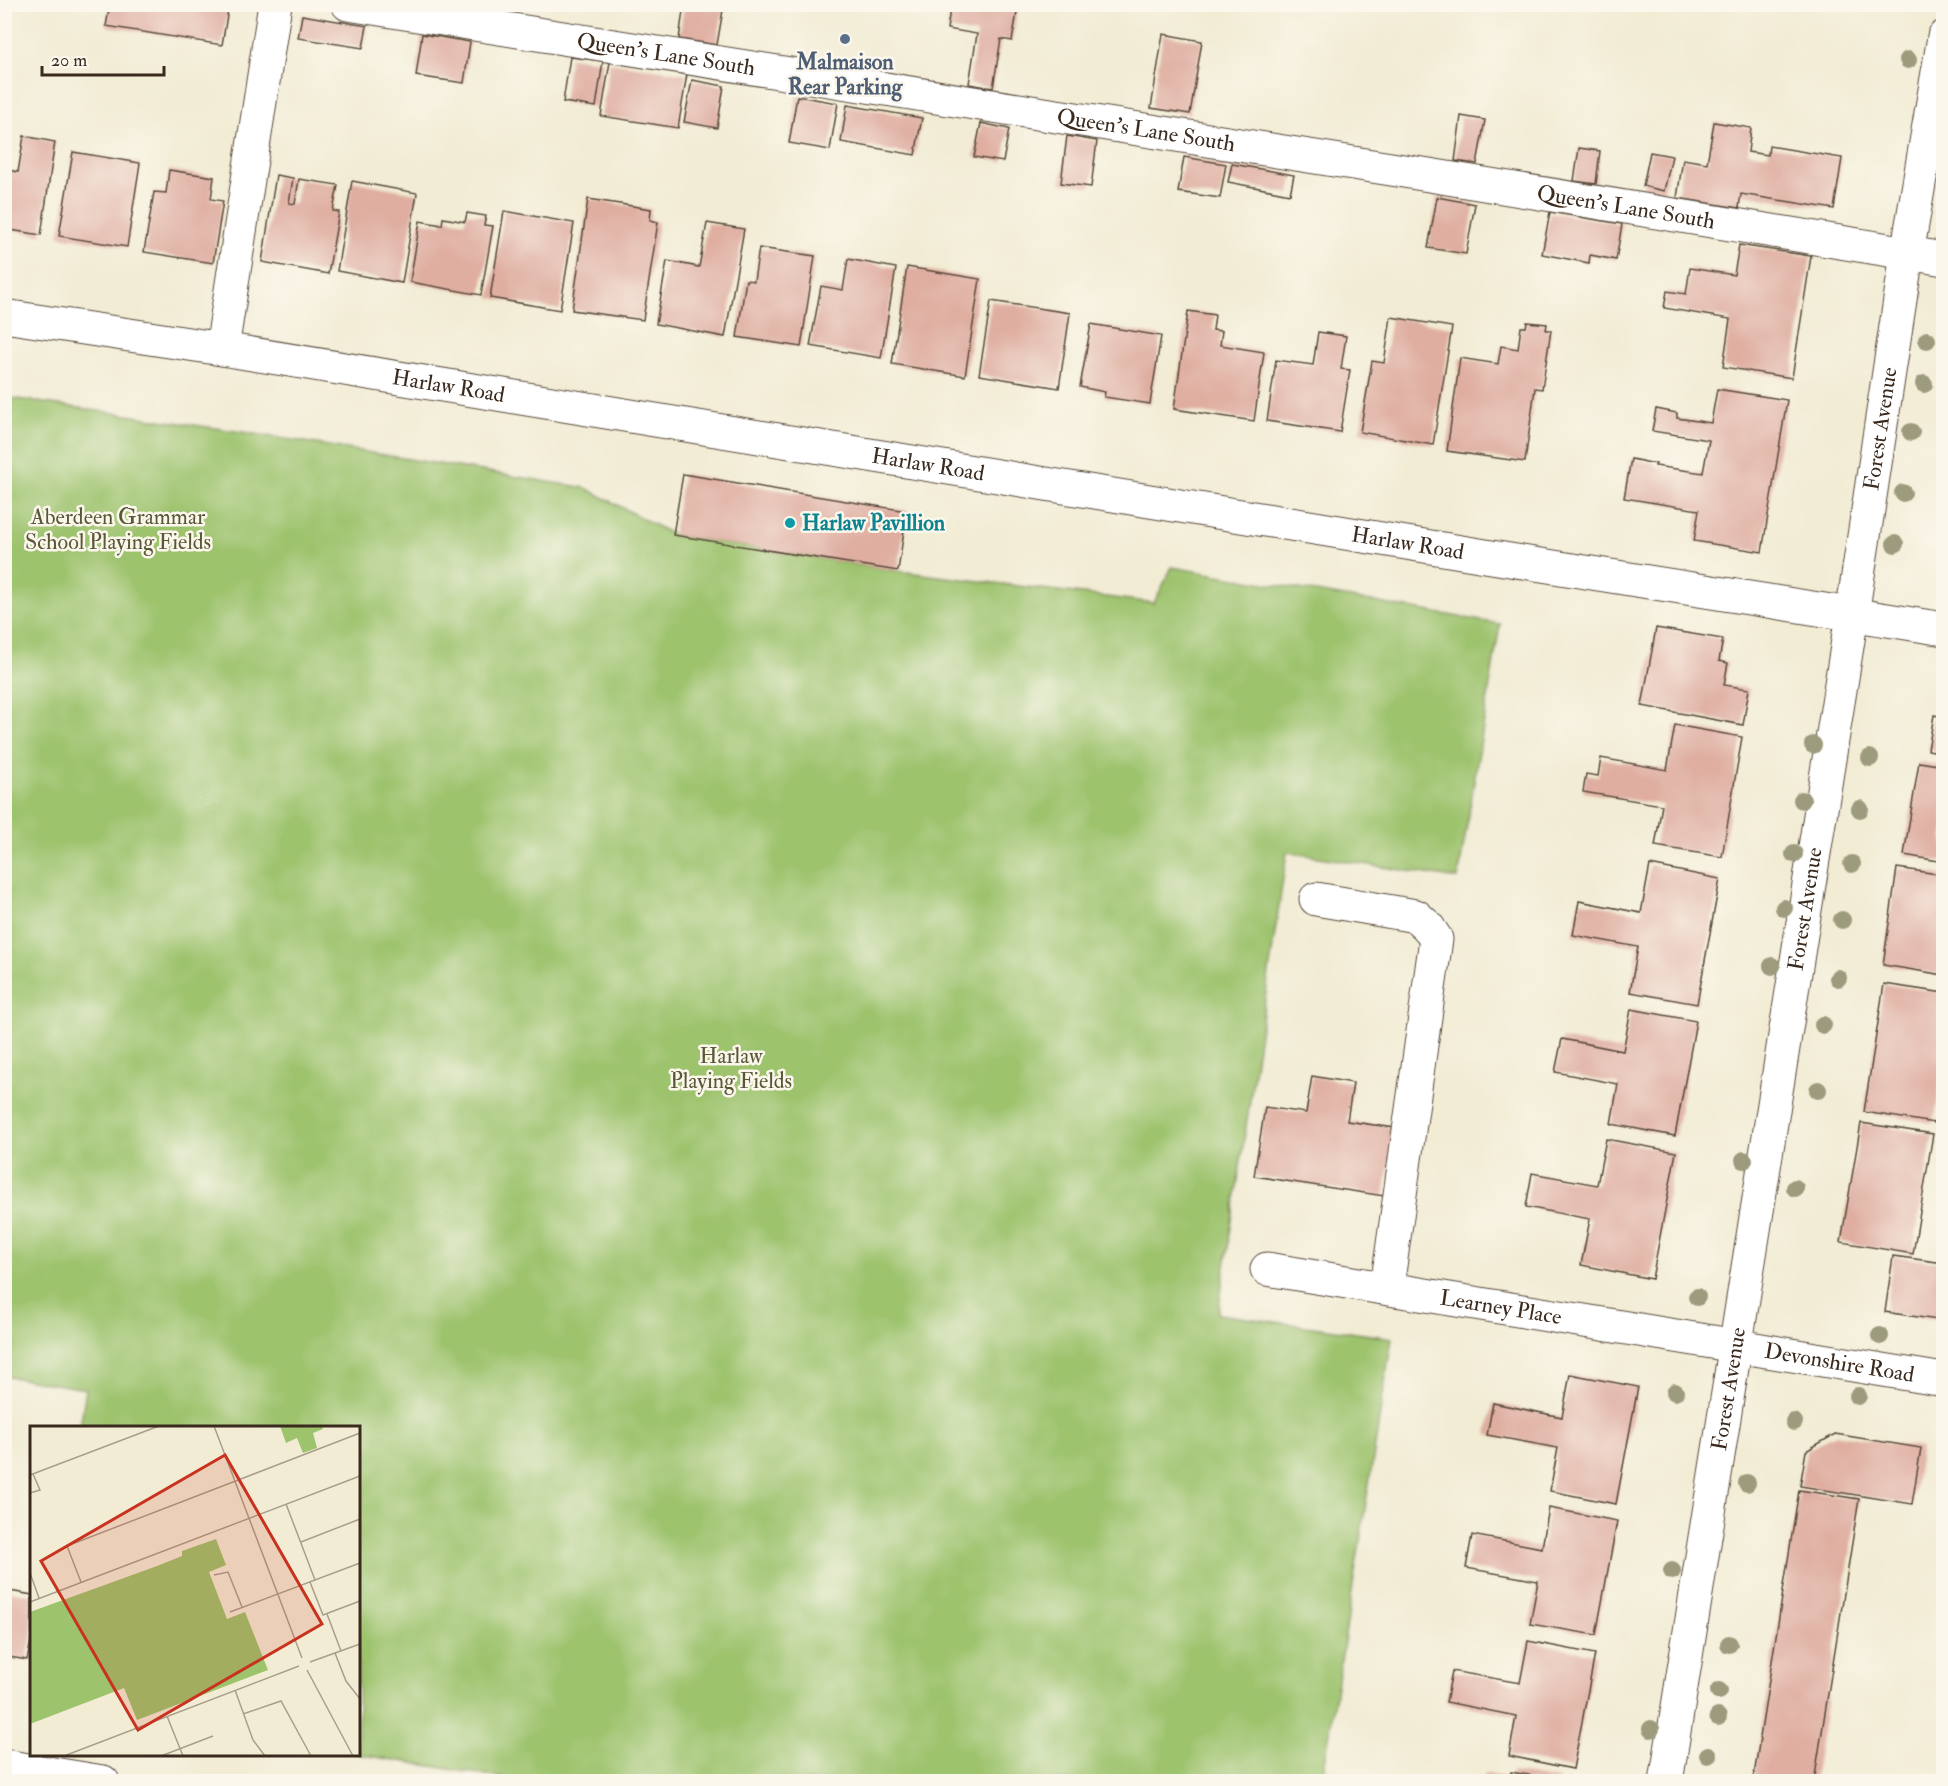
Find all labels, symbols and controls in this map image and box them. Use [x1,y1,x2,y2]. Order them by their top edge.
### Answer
street label: Queen's Lane South [575,26,758,82]
marker: Malmaison Rear Parking [838,32,852,46]
scale bar [42,39,164,77]
place label: Malmaison Rear Parking [788,48,904,102]
text: 20 m [51,49,87,72]
street label: Queen's Lane South [1055,102,1238,158]
street label: Queen's Lane South [1535,179,1718,236]
street label: Harlaw Road [390,363,507,409]
street label: Forest Avenue [1857,365,1904,492]
street label: Harlaw Road [870,442,987,488]
park label: Aberdeen Grammar School Playing Fields [25,503,211,556]
place label: Harlaw Pavillion [802,509,946,537]
marker: Harlaw Pavillion [783,516,797,530]
street label: Harlaw Road [1349,520,1466,566]
street label: Forest Avenue [1782,845,1829,973]
park label: Harlaw Playing Fields [670,1042,792,1095]
street label: Learney Place [1438,1284,1564,1331]
street label: Forest Avenue [1705,1325,1752,1453]
street label: Devonshire Road [1762,1337,1916,1389]
inset map [30,1426,360,1756]

